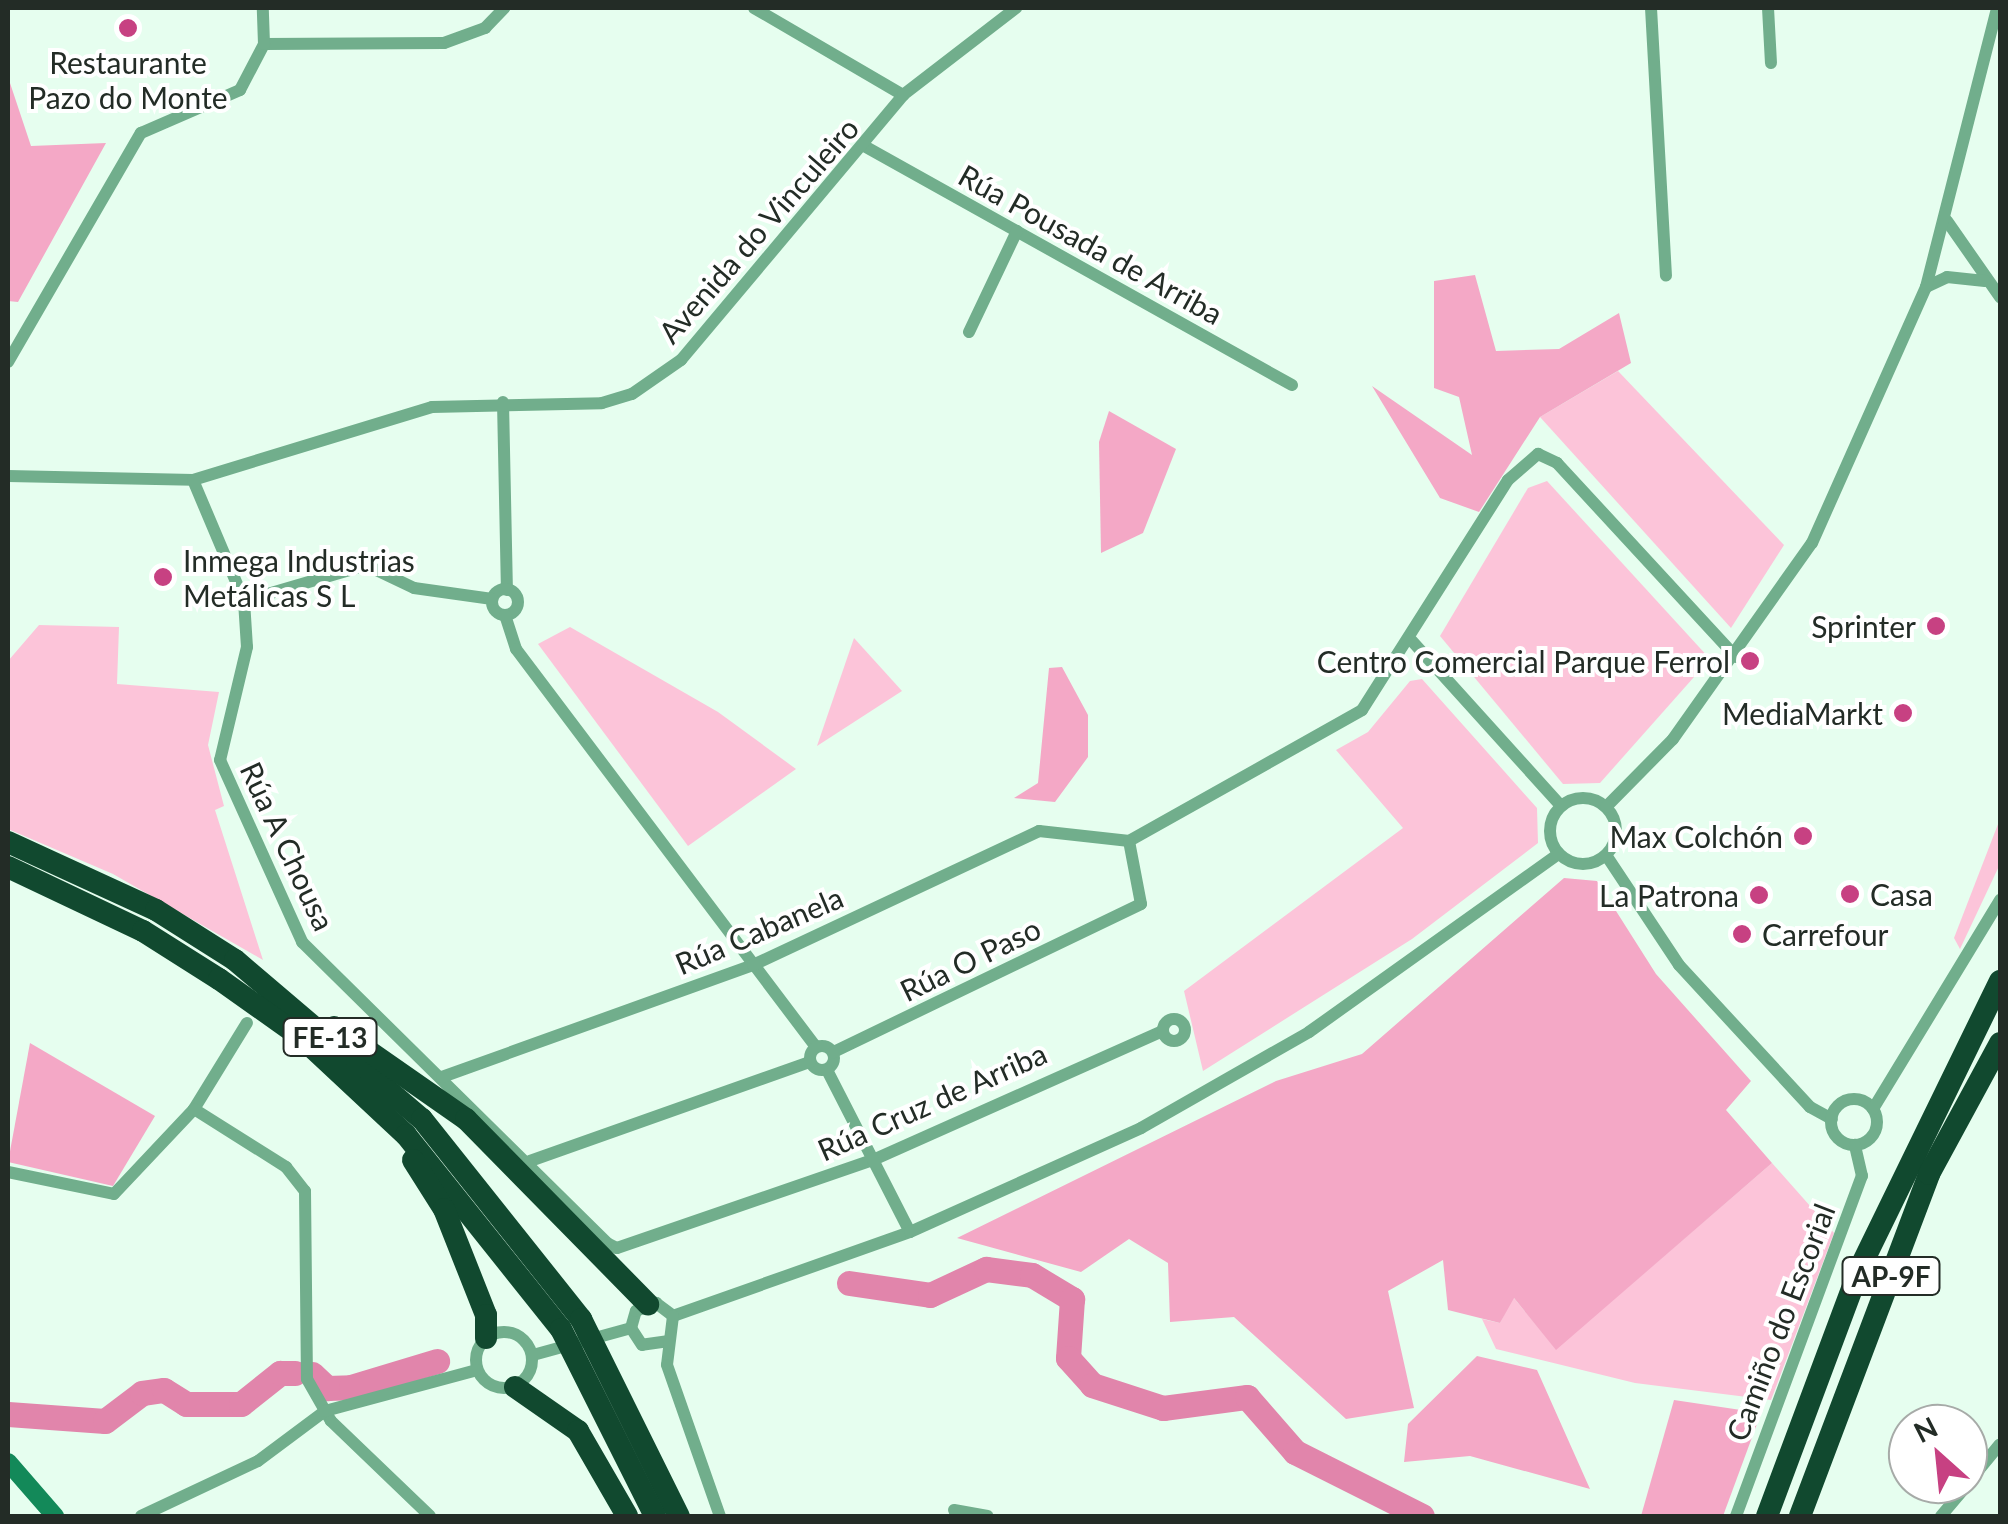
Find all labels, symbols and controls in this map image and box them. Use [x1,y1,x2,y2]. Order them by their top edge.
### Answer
marker: Restaurante Pazo do Monte [117,17,139,39]
place label: Restaurante Pazo do Monte [28,44,228,114]
street label: Avenida do Vinculeiro [650,110,866,350]
street label: Rúa Pousada de Arriba [952,156,1230,332]
place label: Inmega Industrias Metálicas S L [183,542,415,612]
marker: Inmega Industrias Metálicas S L [152,566,174,588]
place label: Sprinter [1811,608,1916,644]
marker: Sprinter [1925,615,1947,637]
place label: Centro Comercial Parque Ferrol [1317,643,1730,679]
marker: Centro Comercial Parque Ferrol [1739,650,1761,672]
place label: MediaMarkt [1722,695,1883,731]
marker: MediaMarkt [1892,702,1914,724]
street label: Rúa A Chousa [233,755,343,937]
place label: Max Colchón [1609,818,1783,854]
marker: Max Colchón [1792,825,1814,847]
place label: Casa [1870,876,1933,912]
place label: La Patrona [1599,877,1739,913]
street label: Rúa Cabanela [670,879,848,981]
marker: Casa [1839,883,1861,905]
marker: La Patrona [1748,884,1770,906]
street label: Rúa O Paso [894,910,1046,1008]
place label: Carrefour [1762,916,1889,952]
marker: Carrefour [1731,923,1753,945]
road number: FE-13 [282,1014,378,1060]
street label: Rúa Cruz de Arriba [812,1034,1052,1168]
street label: Camiño do Escorial [1718,1198,1842,1446]
road number: AP-9F [1841,1253,1941,1299]
north arrow [1888,1404,1988,1504]
text: N [1908,1409,1943,1449]

